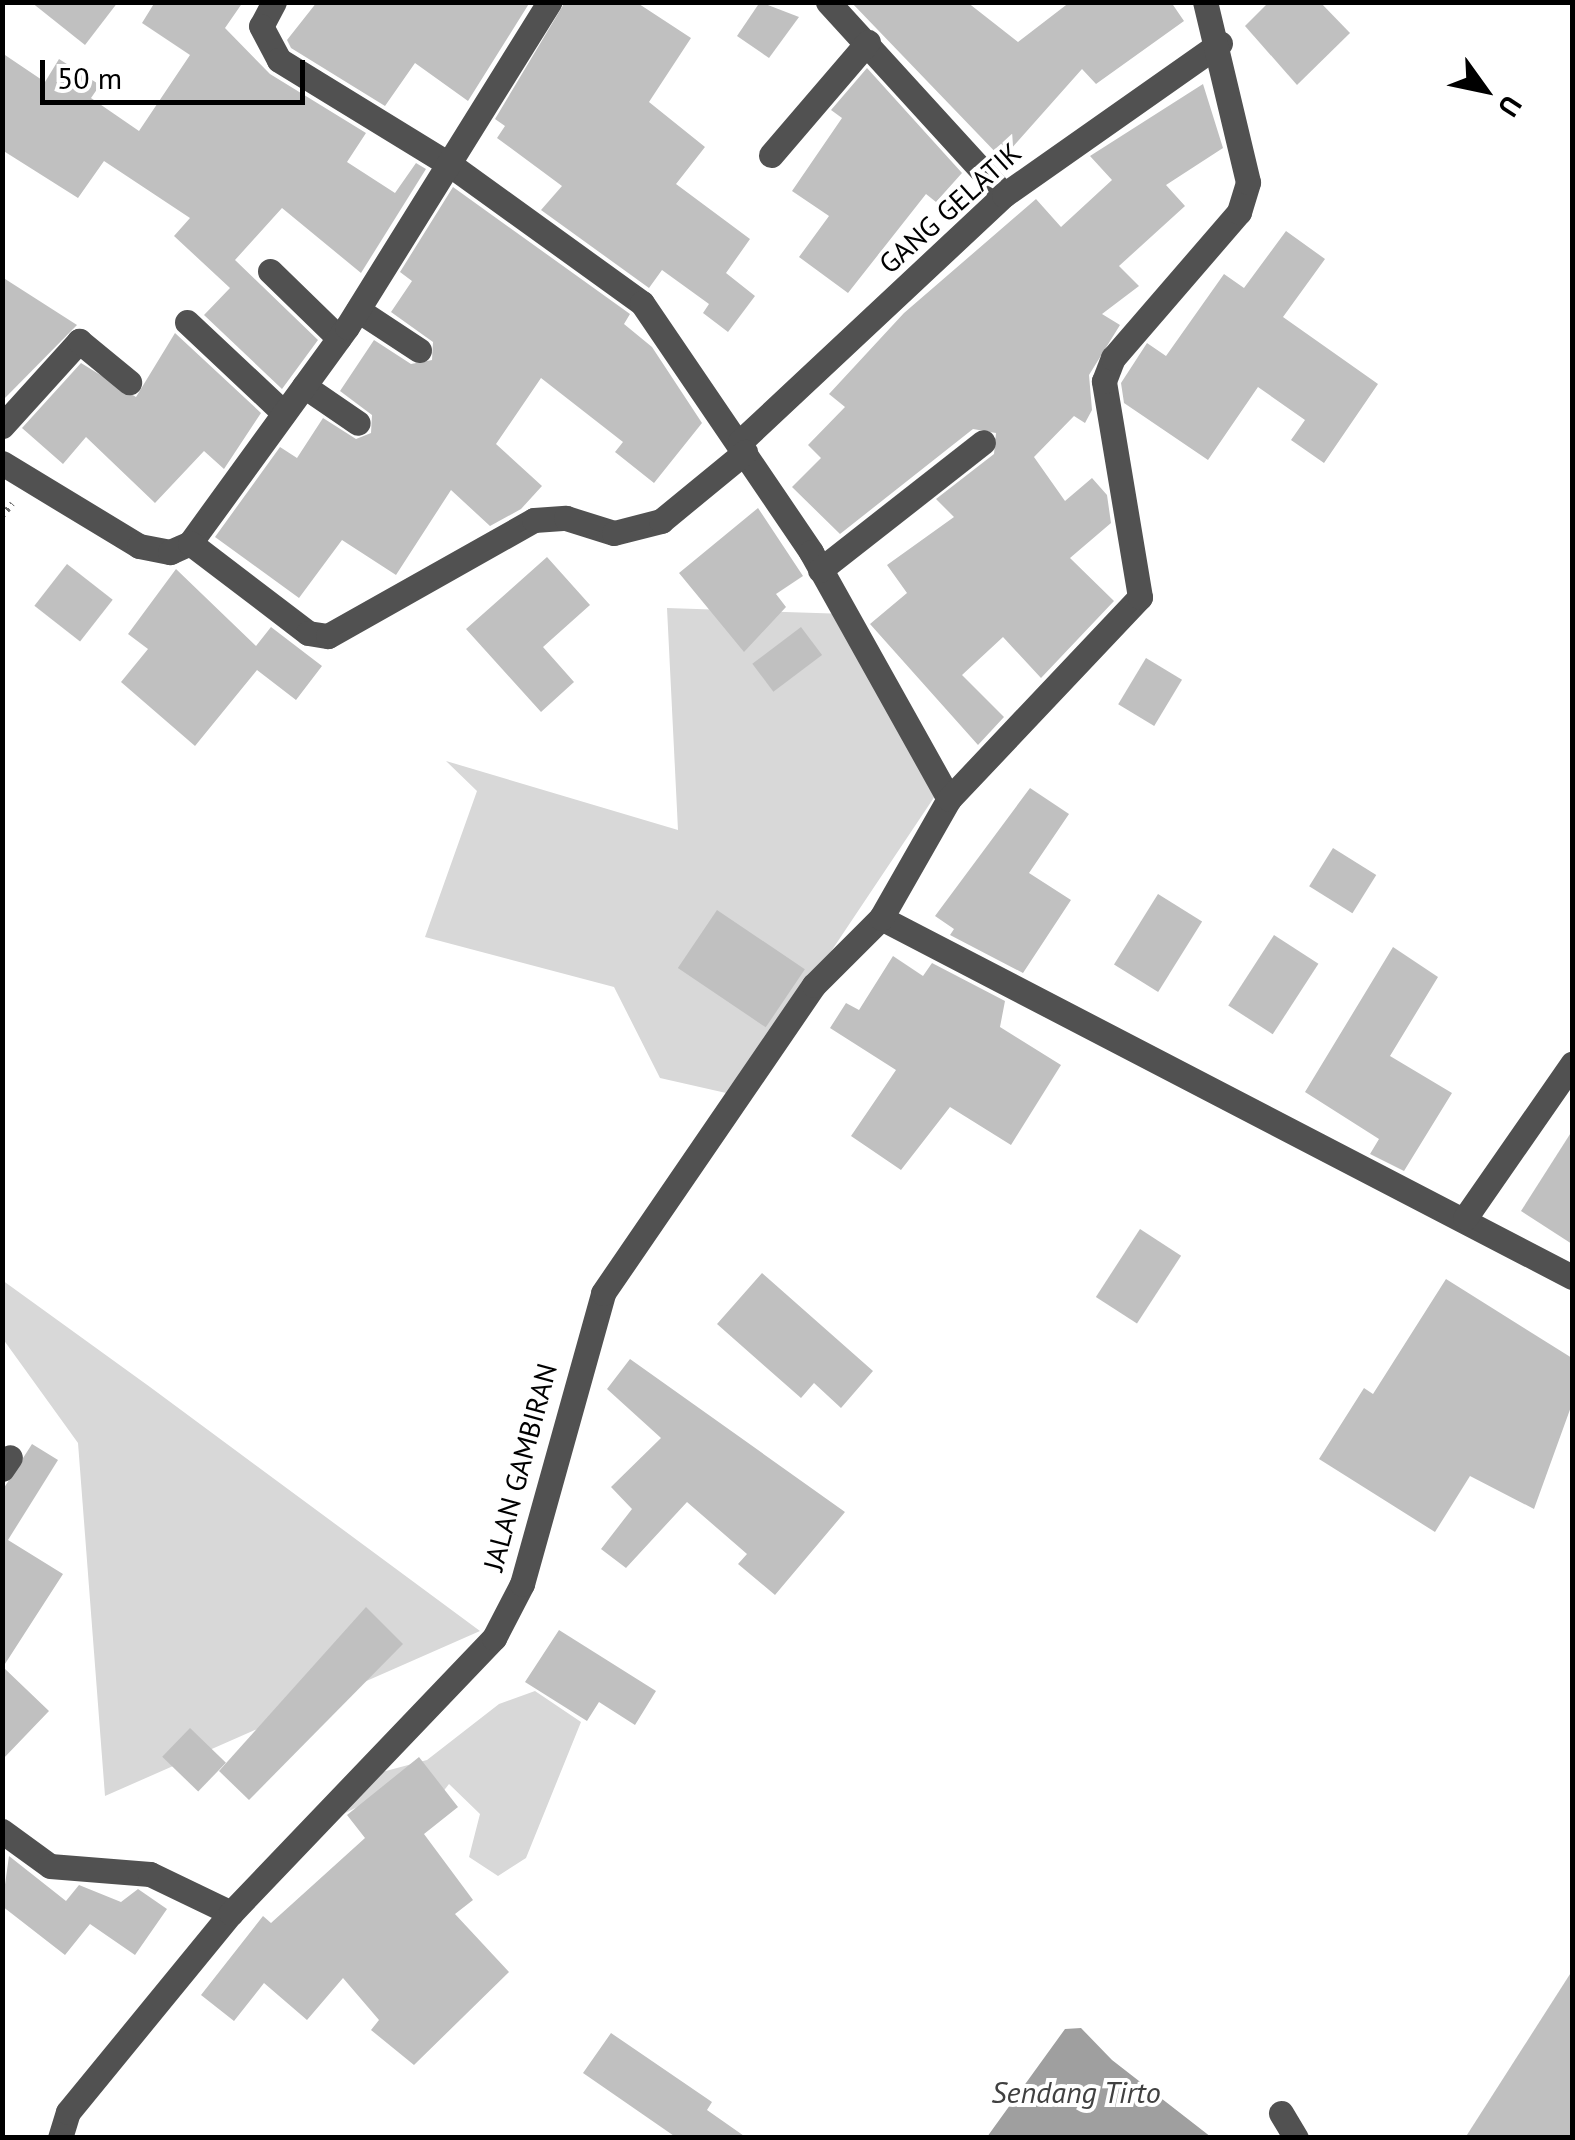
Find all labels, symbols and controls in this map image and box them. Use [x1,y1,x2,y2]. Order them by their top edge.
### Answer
scale bar [45,40,310,102]
north arrow [1435,40,1535,140]
text: 50 m [57,58,122,97]
text: U [1490,89,1531,124]
street label: GANG GELATIK [872,136,1028,280]
street label: JALAN GAMBIRAN [476,1360,564,1574]
water label: Sendang Tirto [991,2074,1161,2110]

